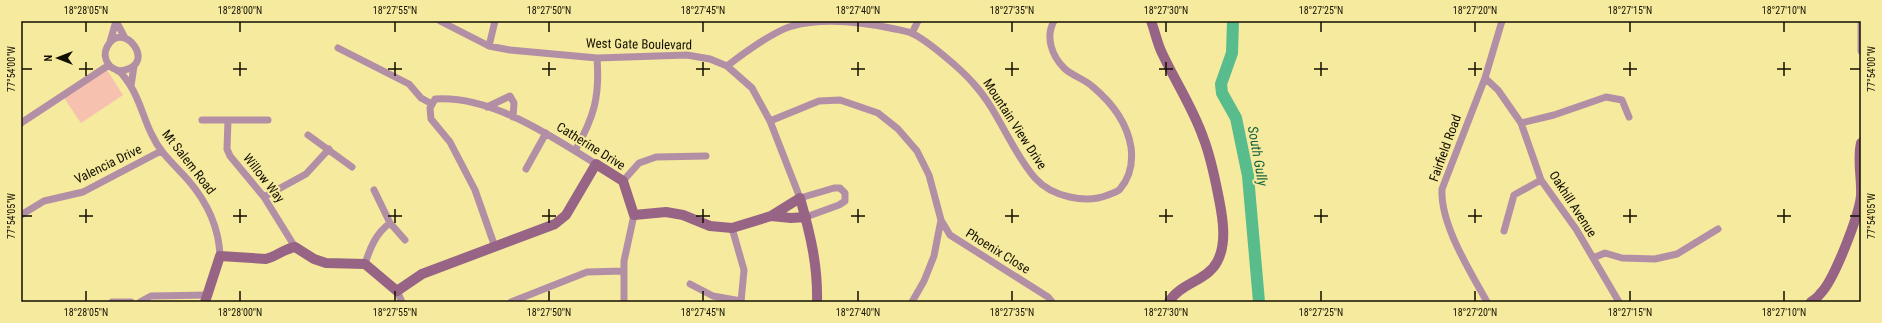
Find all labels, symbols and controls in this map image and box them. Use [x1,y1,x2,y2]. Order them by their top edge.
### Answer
text: 18°28'05"N [64,5,108,16]
text: 18°28'00"N [218,5,262,16]
text: 18°27'55"N [373,5,417,16]
text: 18°27'50"N [527,5,571,16]
text: 18°27'45"N [681,5,725,16]
text: 18°27'40"N [836,5,880,16]
text: 18°27'35"N [990,5,1034,16]
text: 18°27'30"N [1144,5,1188,16]
text: 18°27'25"N [1299,5,1343,16]
text: 18°27'20"N [1453,5,1497,16]
text: 18°27'15"N [1608,5,1652,16]
text: 18°27'10"N [1762,5,1806,16]
street label: West Gate Boulevard [586,36,692,52]
north arrow [38,38,78,78]
text: 77°54'00"W [6,46,17,92]
text: 77°54'00"W [1866,46,1877,92]
text: N [42,54,55,61]
street label: Mountain View Drive [980,76,1050,172]
street label: Fairfield Road [1426,112,1464,184]
street label: Catherine Drive [554,119,628,173]
water label: South Gully [1245,125,1271,188]
street label: Mt Salem Road [159,127,219,197]
street label: Valencia Drive [72,141,144,187]
street label: Willow Way [240,151,288,206]
street label: Oakhill Avenue [1546,168,1600,240]
text: 77°54'05"W [6,193,17,239]
text: 77°54'05"W [1866,193,1877,239]
street label: Phoenix Close [963,225,1033,277]
text: 18°28'05"N [64,307,108,318]
text: 18°28'00"N [218,307,262,318]
text: 18°27'55"N [373,307,417,318]
text: 18°27'50"N [527,307,571,318]
text: 18°27'45"N [681,307,725,318]
text: 18°27'40"N [836,307,880,318]
text: 18°27'35"N [990,307,1034,318]
text: 18°27'30"N [1144,307,1188,318]
text: 18°27'25"N [1299,307,1343,318]
text: 18°27'20"N [1453,307,1497,318]
text: 18°27'15"N [1608,307,1652,318]
text: 18°27'10"N [1762,307,1806,318]

